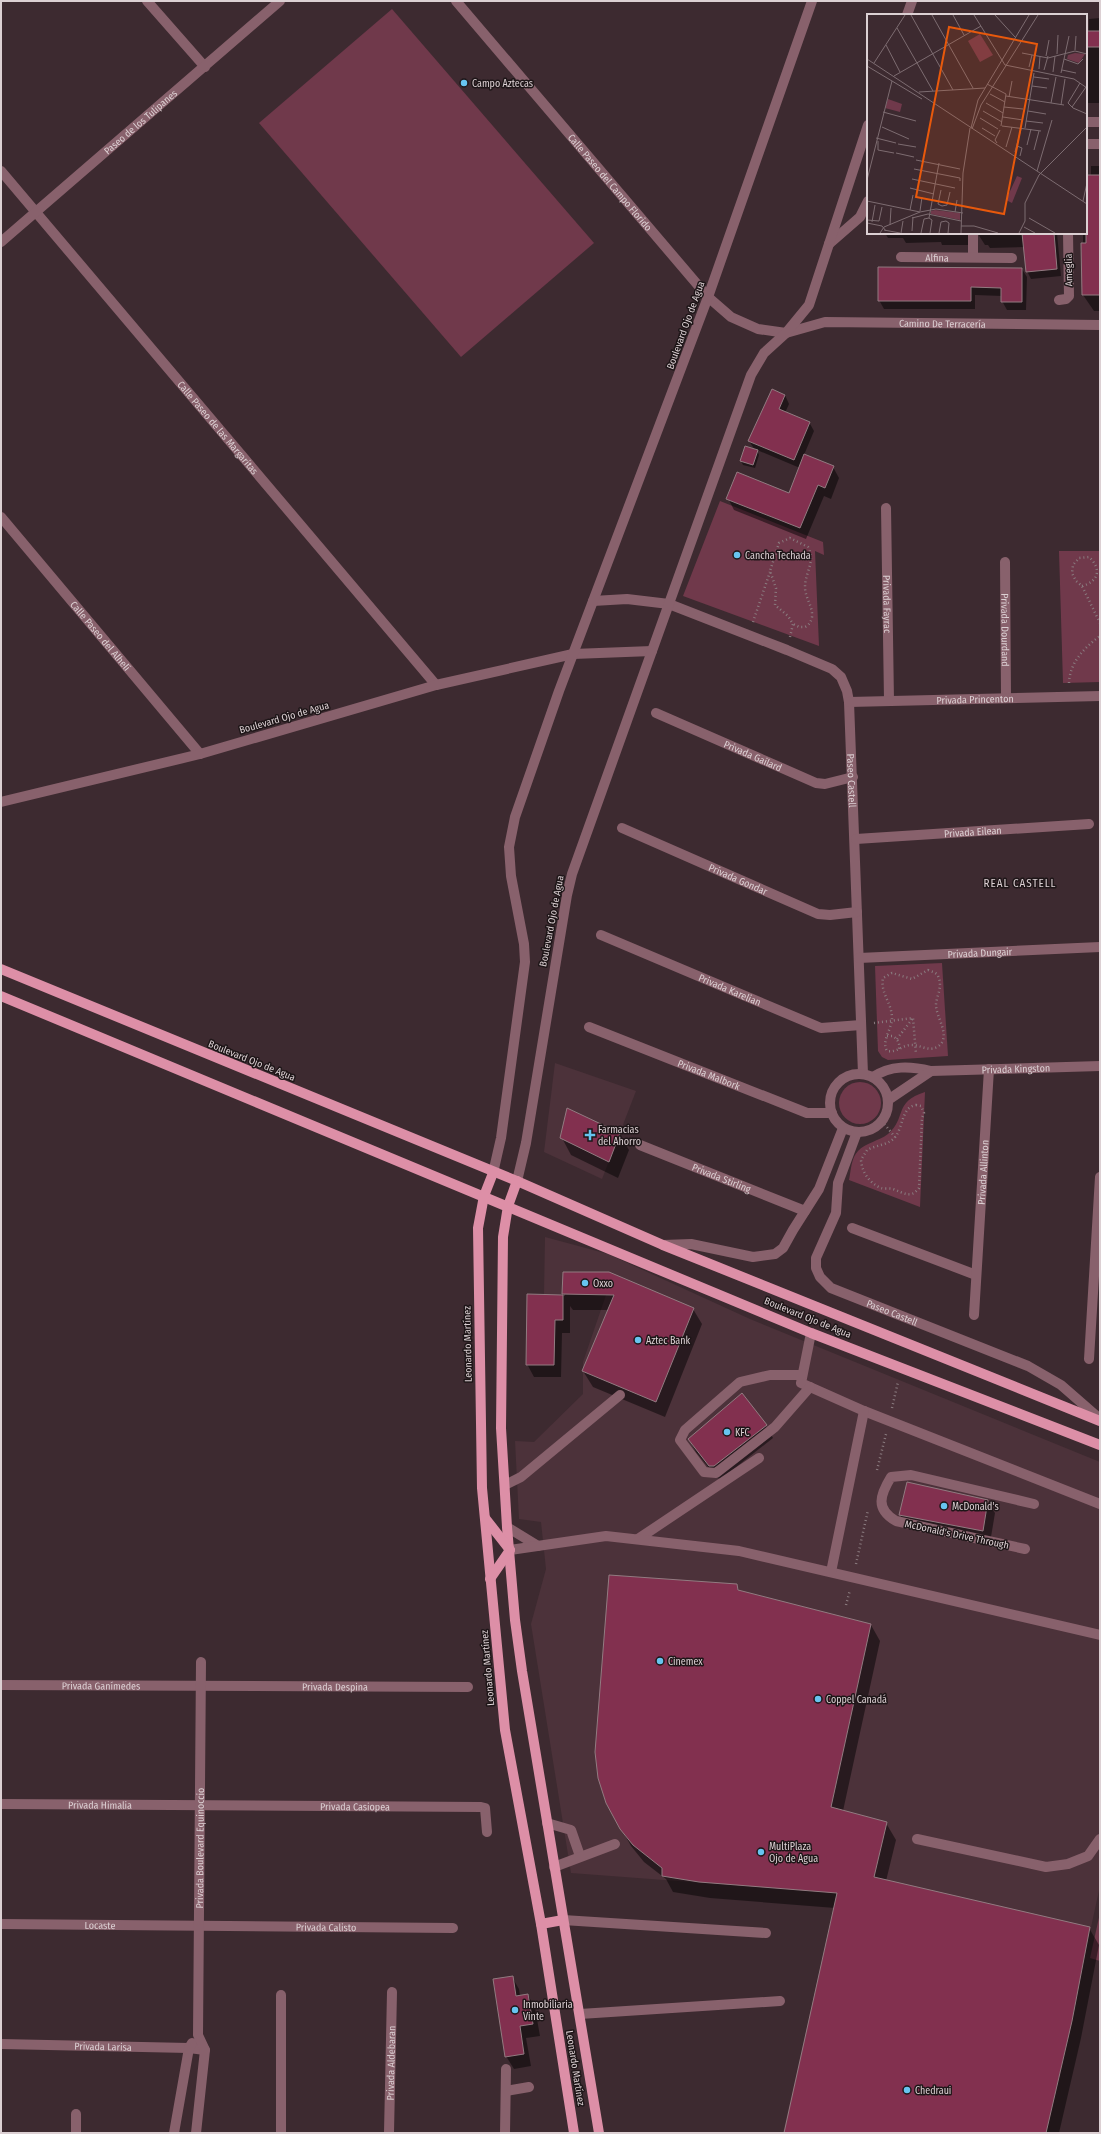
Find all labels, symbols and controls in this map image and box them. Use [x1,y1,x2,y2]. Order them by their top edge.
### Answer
inset map [867,14,1087,234]
marker: Campo Aztecas [459,78,469,88]
place label: Campo Aztecas [472,78,533,90]
street label: Paseo de los Tulipanes [102,88,180,157]
street label: Calle Paseo del Campo Florido [565,132,654,234]
street label: Alfina [925,252,949,264]
street label: Ameglia [1063,253,1075,286]
street label: Boulevard Ojo de Agua [664,280,707,371]
street label: Camino De Terracería [899,318,986,331]
street label: Calle Paseo de las Margaritas [174,379,260,477]
marker: Cancha Techada [732,550,742,560]
place label: Cancha Techada [745,550,811,562]
street label: Privada Fayrac [880,575,893,634]
street label: Privada Dourdand [998,593,1011,667]
street label: Calle Paseo del Alhelí [67,599,134,674]
street label: Privada Princenton [936,693,1014,707]
street label: Boulevard Ojo de Agua [238,699,331,736]
street label: Privada Gailard [722,738,784,774]
street label: Paseo Castell [844,754,858,808]
street label: Privada Eilean [944,825,1002,840]
street label: Privada Gondar [707,862,770,898]
street label: Boulevard Ojo de Agua [537,874,567,968]
district label: REAL CASTELL [984,877,1056,890]
street label: Privada Dungair [947,946,1013,961]
street label: Privada Karelian [697,972,763,1009]
street label: Boulevard Ojo de Agua [206,1038,297,1084]
street label: Privada Malbork [676,1058,742,1093]
street label: Privada Kingston [981,1062,1050,1077]
place label: Farmacias del Ahorro [598,1124,641,1148]
marker: Farmacias del Ahorro [585,1130,595,1140]
street label: Privada Allinton [976,1140,992,1205]
street label: Privada Stirling [690,1161,753,1196]
marker: Oxxo [580,1278,590,1288]
place label: Oxxo [593,1278,613,1290]
street label: Boulevard Ojo de Agua [762,1295,853,1341]
street label: Paseo Castell [865,1298,919,1329]
street label: Leonardo Martínez [460,1306,475,1382]
marker: Aztec Bank [633,1335,643,1345]
place label: Aztec Bank [646,1335,691,1347]
marker: KFC [722,1427,732,1437]
place label: KFC [735,1427,750,1439]
marker: McDonald's [939,1501,949,1511]
place label: McDonald's [952,1501,999,1513]
street label: McDonald's Drive Through [904,1518,1010,1552]
street label: Leonardo Martínez [478,1629,497,1706]
marker: Cinemex [655,1656,665,1666]
place label: Cinemex [668,1656,703,1668]
street label: Privada Ganímedes [62,1679,140,1693]
street label: Privada Despina [302,1681,368,1694]
marker: Coppel Canadá [813,1694,823,1704]
place label: Coppel Canadá [826,1694,887,1706]
street label: Privada Boulevard Equinoccio [194,1788,207,1909]
street label: Privada Himalia [68,1799,132,1812]
street label: Privada Casiopea [320,1801,390,1813]
place label: MultiPlaza Ojo de Agua [769,1841,818,1865]
marker: MultiPlaza Ojo de Agua [756,1847,766,1857]
street label: Locaste [84,1920,116,1932]
street label: Privada Calisto [296,1922,356,1934]
place label: Inmobiliaria Vinte [523,1999,573,2023]
marker: Inmobiliaria Vinte [510,2005,520,2015]
street label: Privada Aldebaran [385,2026,398,2100]
street label: Leonardo Martínez [563,2029,588,2107]
street label: Privada Larisa [74,2041,132,2054]
marker: Chedraui [902,2085,912,2095]
place label: Chedraui [915,2085,951,2097]

